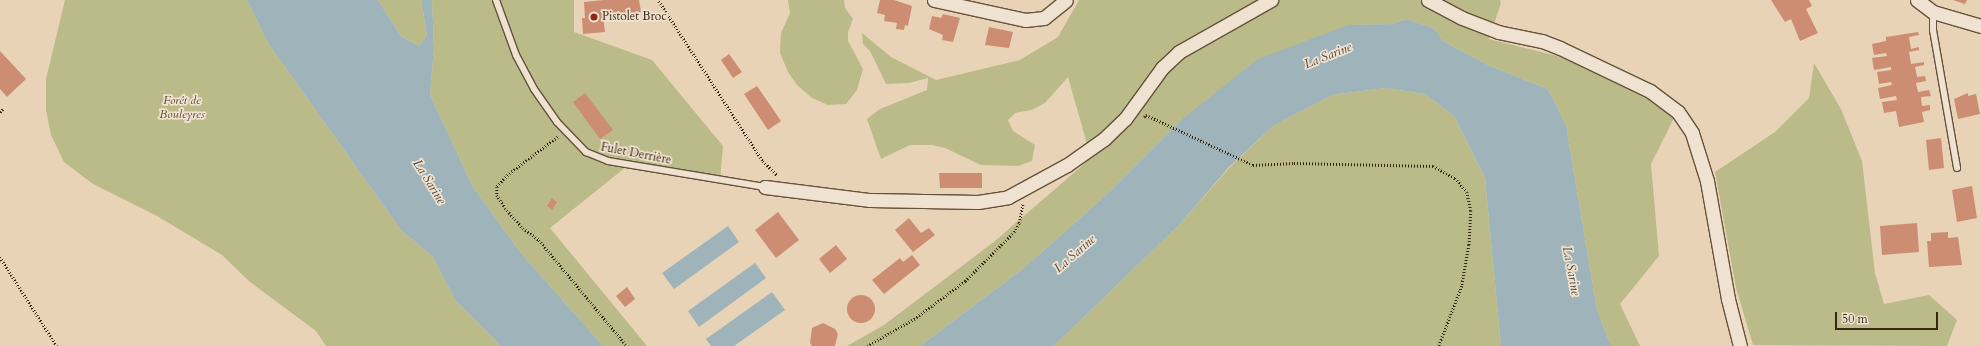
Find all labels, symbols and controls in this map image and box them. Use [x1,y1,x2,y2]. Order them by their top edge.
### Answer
place label: Pistolet Broc [602,10,667,24]
marker: Pistolet Broc [589,12,599,22]
water label: La Sarine [1302,39,1354,73]
park label: Forêt de Bouleyres [159,94,205,122]
street label: Fulet Derrière [600,140,672,168]
water label: La Sarine [409,157,449,207]
water label: La Sarine [1051,232,1099,276]
water label: La Sarine [1559,245,1583,297]
scale bar [1837,304,1940,330]
text: 50 m [1842,311,1868,327]

